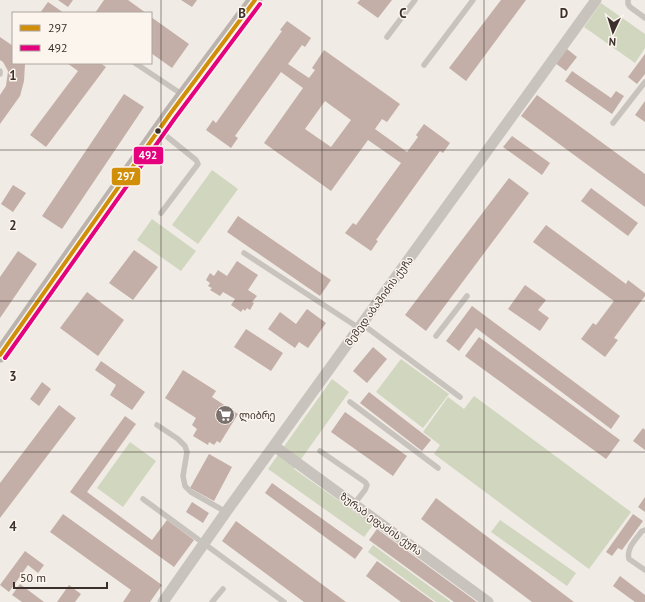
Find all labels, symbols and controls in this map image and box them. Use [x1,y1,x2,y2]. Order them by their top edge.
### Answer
text: B [238,5,246,22]
text: C [399,5,407,22]
text: D [560,5,568,22]
legend [12,12,152,64]
north arrow [593,12,633,52]
text: 297 [48,20,68,35]
text: N [608,35,616,49]
text: 492 [48,40,68,55]
text: 1 [9,67,17,84]
unlabelled marker [153,126,163,136]
line badge: 492 [133,146,164,165]
text: 492 [139,148,157,162]
line badge: 297 [111,167,141,186]
text: 297 [117,169,135,183]
text: 2 [9,217,17,234]
street label: მემედ აბაშიძის ქუჩა [342,254,416,348]
text: 3 [9,368,17,385]
supermarket icon: ლიბრე [214,404,236,426]
place label: ლიბრე [239,409,276,422]
street label: ზურაბ ეფაძის ქუჩა [338,490,424,558]
text: 4 [9,518,17,535]
scale bar [14,564,107,590]
text: 50 m [20,570,46,585]

